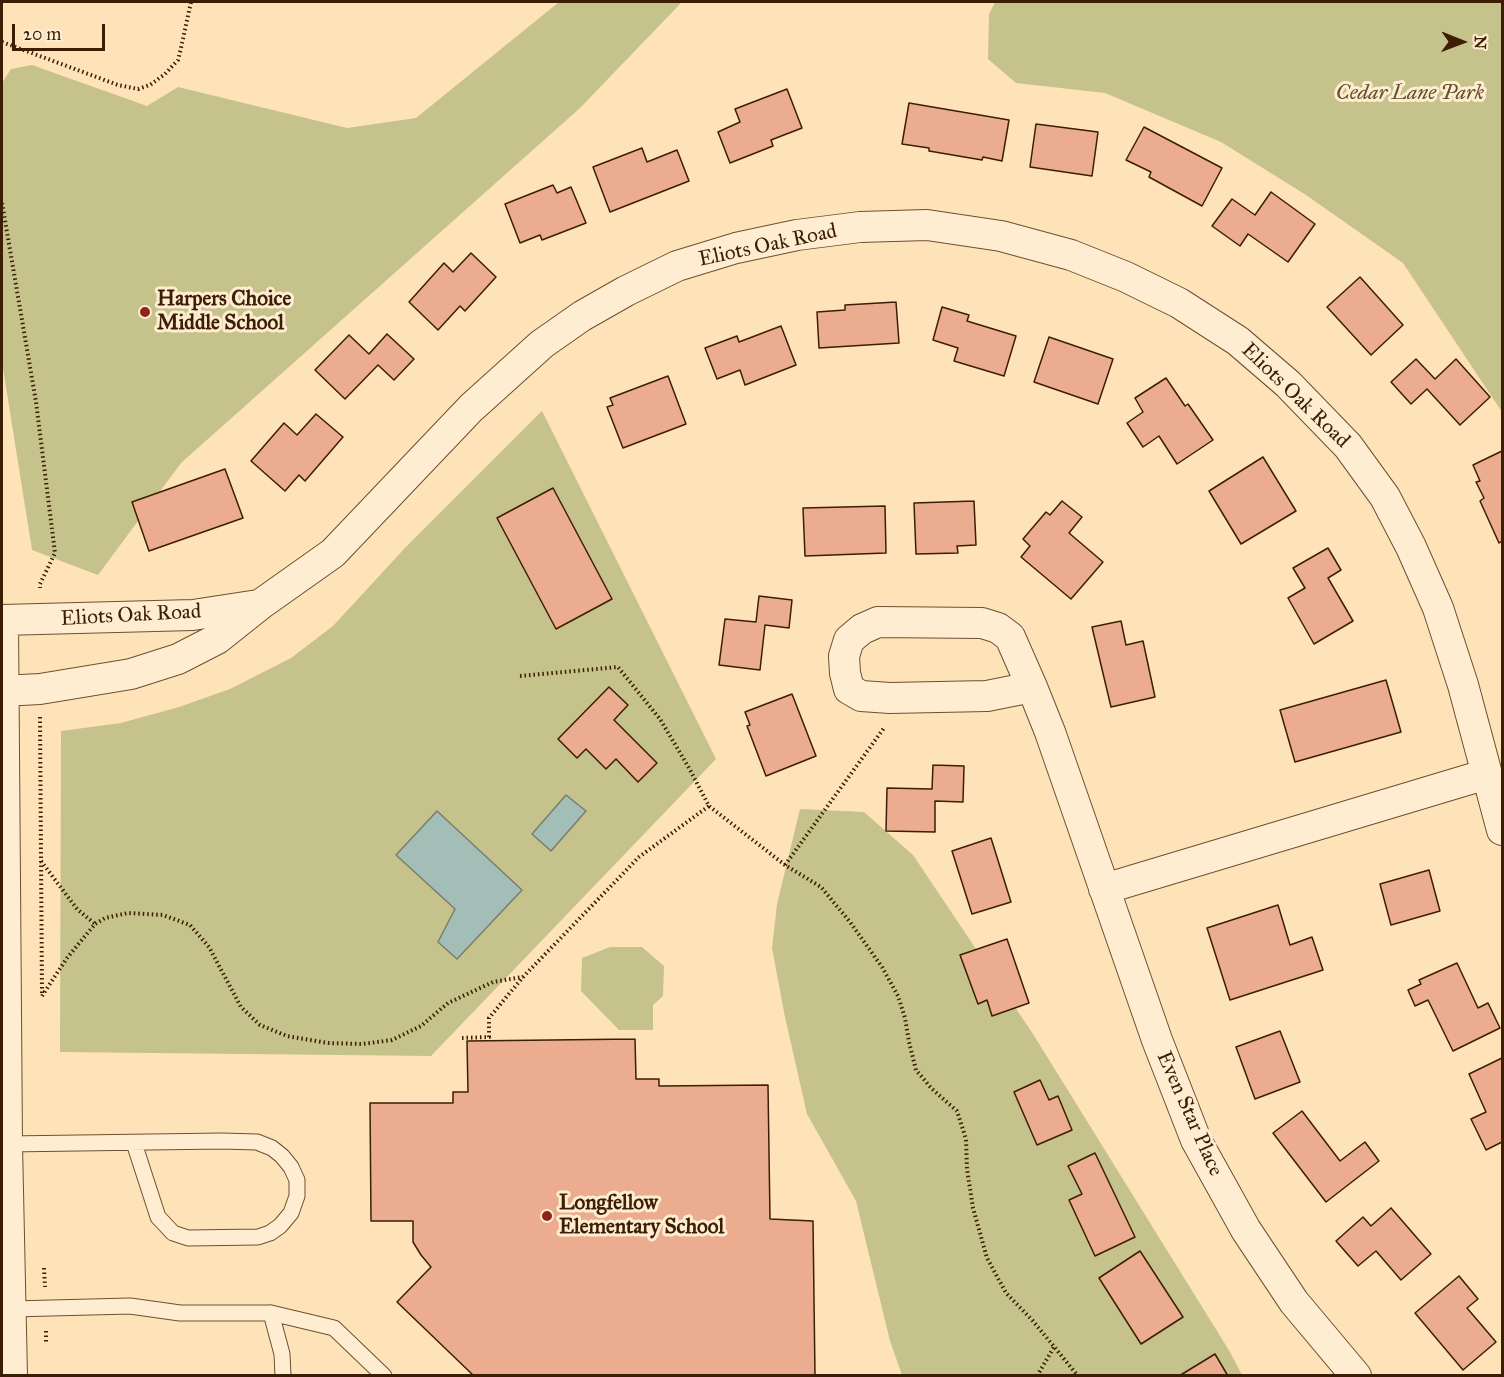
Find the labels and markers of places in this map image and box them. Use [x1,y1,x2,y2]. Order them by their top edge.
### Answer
place label: Harpers Choice Middle School [157,287,291,337]
marker: Harpers Choice Middle School [138,305,152,319]
place label: Longfellow Elementary School [559,1191,724,1241]
marker: Longfellow Elementary School [540,1209,554,1223]

